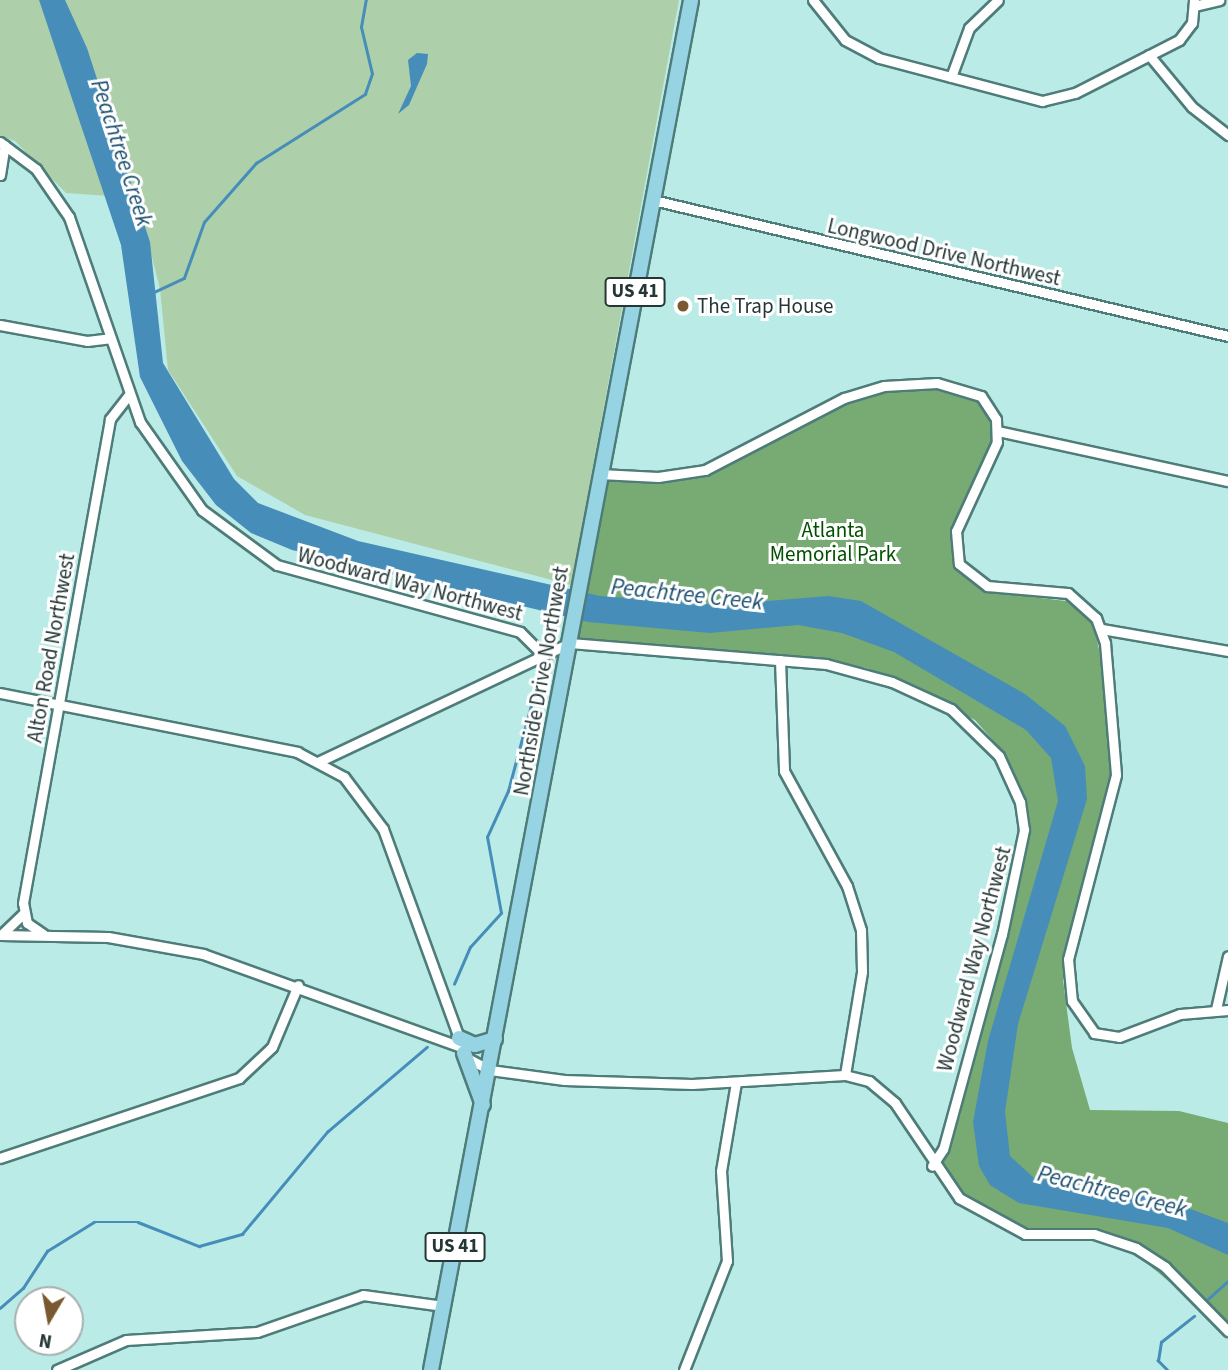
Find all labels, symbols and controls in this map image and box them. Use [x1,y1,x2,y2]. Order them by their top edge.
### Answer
water label: Peachtree Creek [84,76,158,230]
street label: Longwood Drive Northwest [825,213,1063,291]
road number: US 41 [604,276,666,308]
place label: The Trap House [697,293,834,319]
marker: The Trap House [675,298,691,314]
park label: Atlanta Memorial Park [770,517,896,567]
street label: Woodward Way Northwest [295,542,525,626]
street label: Alton Road Northwest [22,551,80,745]
street label: Northside Drive Northwest [508,564,574,798]
water label: Peachtree Creek [610,573,764,617]
street label: Woodward Way Northwest [932,844,1016,1074]
water label: Peachtree Creek [1035,1160,1189,1224]
road number: US 41 [424,1232,486,1262]
north arrow [14,1286,84,1356]
text: N [37,1326,54,1355]

